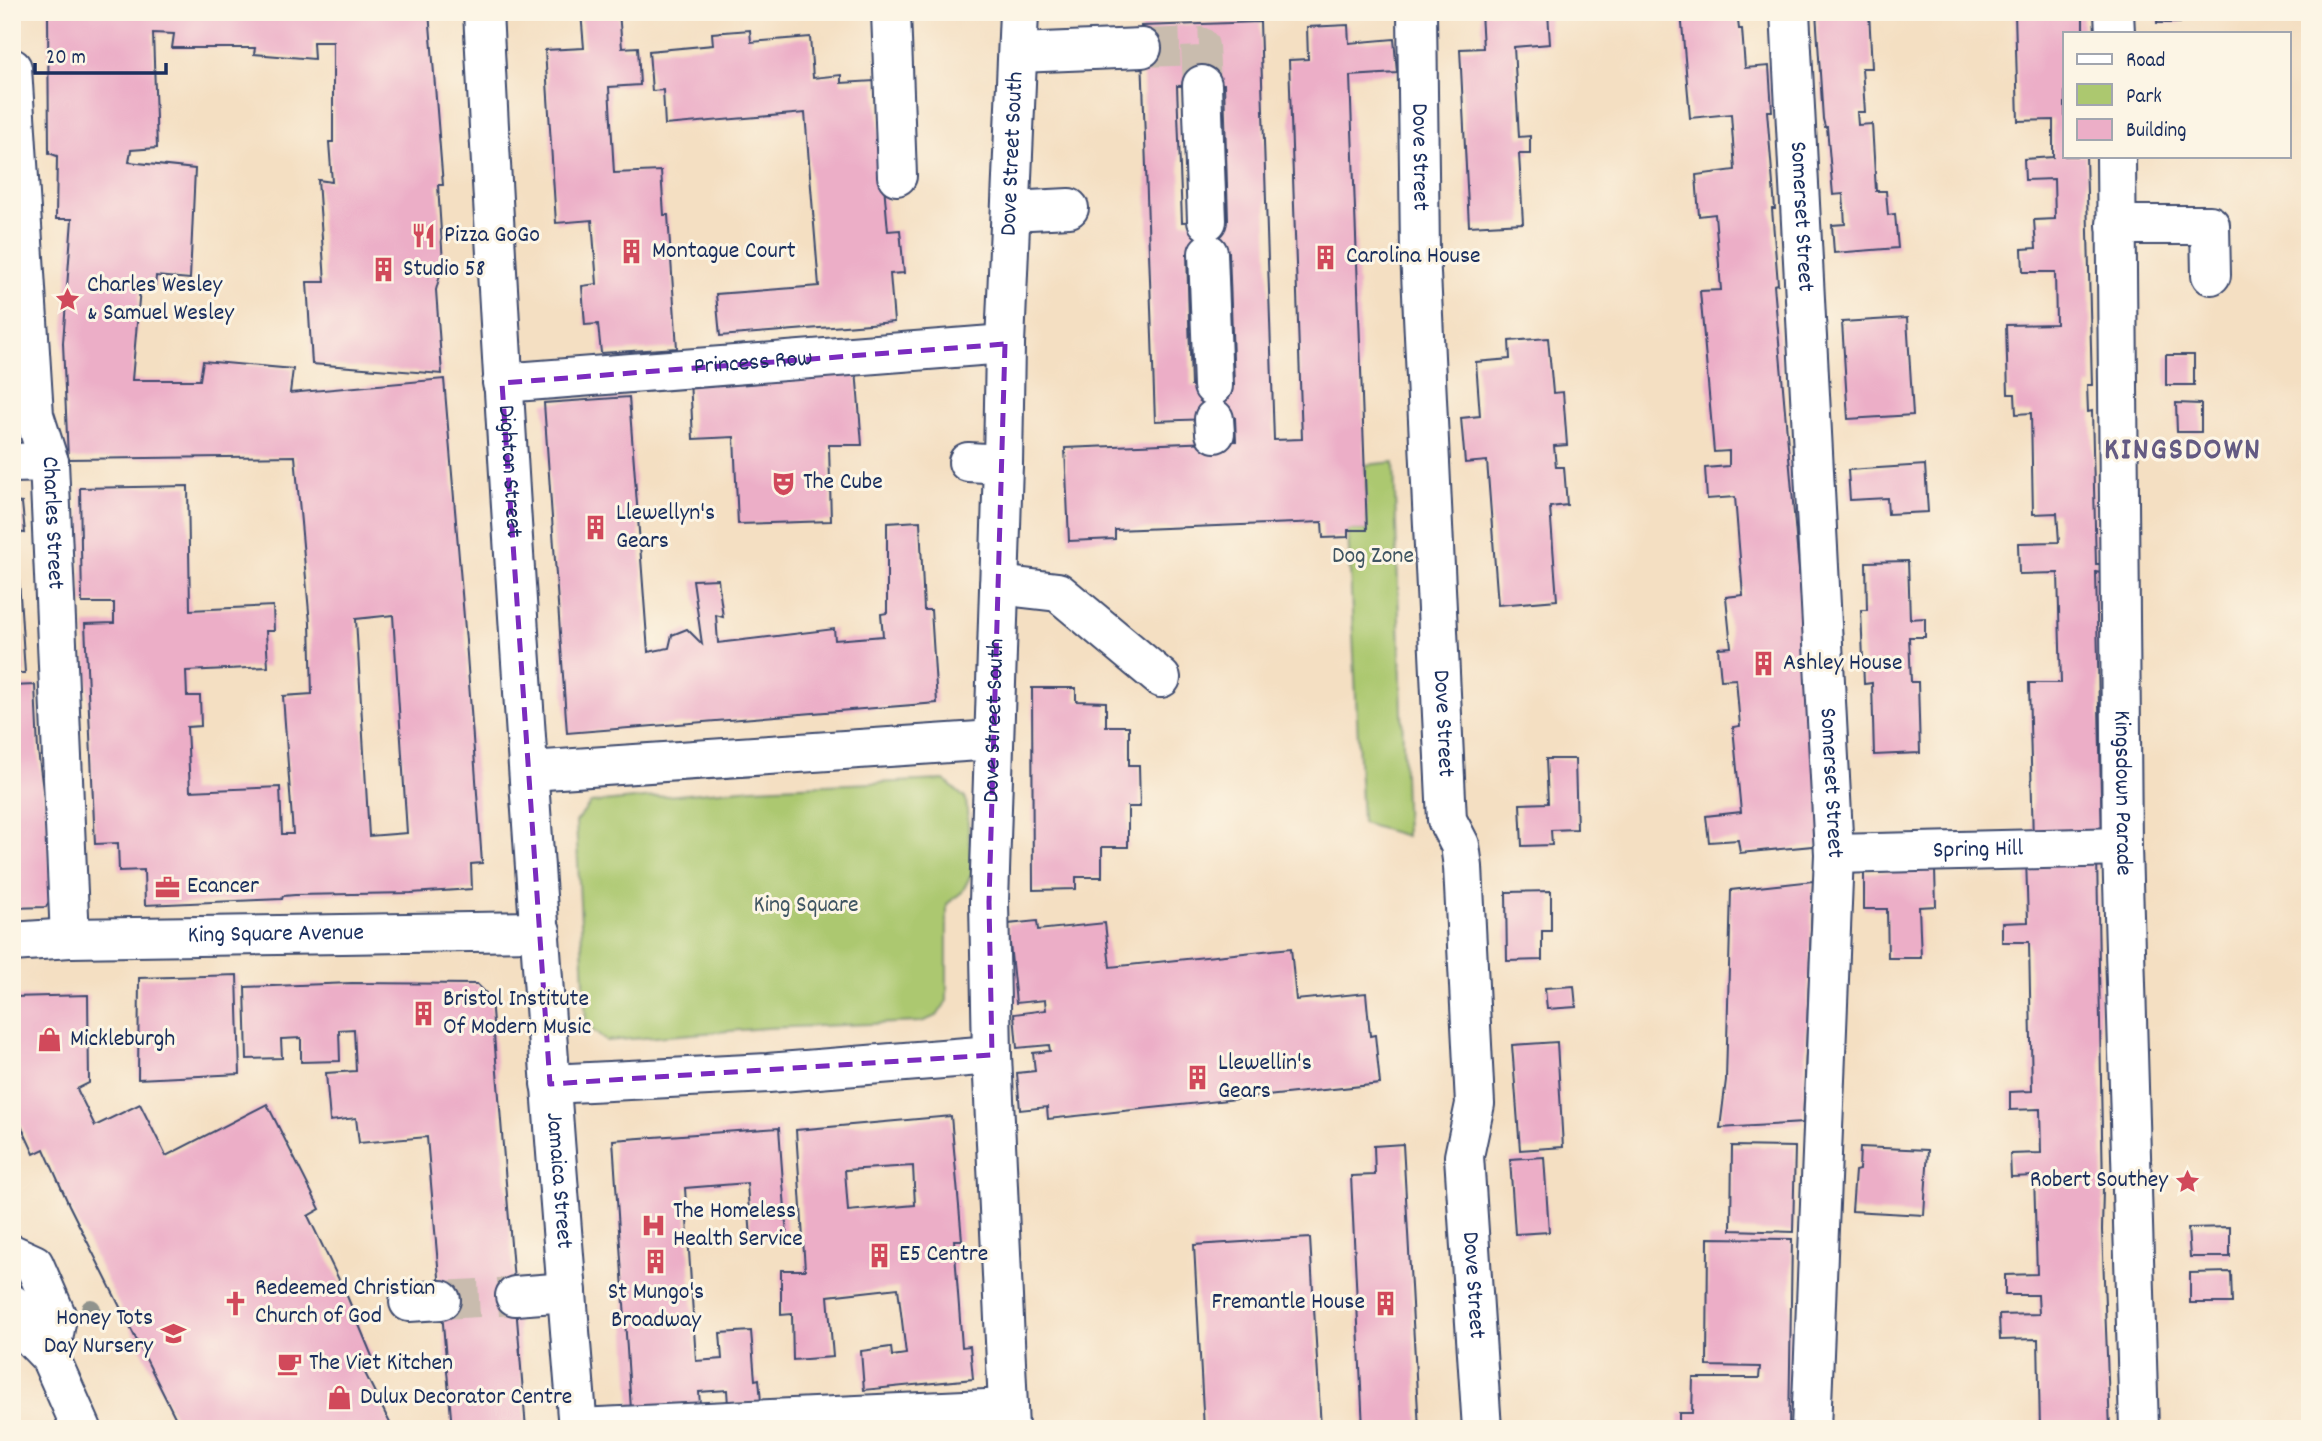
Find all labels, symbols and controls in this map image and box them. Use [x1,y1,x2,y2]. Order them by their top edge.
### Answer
scale bar [35,32,166,76]
legend [2063,32,2290,158]
text: 20 m [46,44,86,74]
text: Road [2126,47,2165,77]
street label: Dove Street South [993,71,1033,237]
text: Park [2126,83,2162,113]
street label: Dove Street [1401,103,1436,211]
text: Building [2126,117,2186,147]
street label: Somerset Street [1780,141,1822,293]
place label: Pizza GoGo [444,219,540,253]
restaurant icon: Pizza GoGo [410,222,438,250]
place label: Montague Court [652,235,796,269]
building icon: Montague Court [618,238,646,266]
place label: Carolina House [1346,240,1481,274]
building icon: Carolina House [1312,243,1340,271]
place label: Studio 58 [403,253,485,287]
building icon: Studio 58 [369,256,397,284]
place label: Charles Wesley & Samuel Wesley [87,269,235,331]
place icon: Charles Wesley & Samuel Wesley [53,286,81,314]
street label: Princess Row [693,342,814,385]
street label: Dighton Street [488,404,530,539]
district label: KINGSDOWN [2104,429,2262,475]
street label: Charles Street [32,456,72,590]
place label: The Cube [803,466,883,500]
theatre icon: The Cube [769,469,797,497]
place label: Llewellyn's Gears [616,497,715,559]
building icon: Llewellyn's Gears [582,514,610,542]
park label: Dog Zone [1332,540,1414,574]
street label: Dove Street South [975,638,1014,803]
place label: Ashley House [1783,647,1903,681]
building icon: Ashley House [1749,650,1777,678]
street label: Dove Street [1423,669,1462,778]
street label: Somerset Street [1809,707,1851,859]
street label: Kingsdown Parade [2104,710,2140,876]
street label: Spring Hill [1932,832,2024,869]
place label: Ecancer [187,870,259,904]
office icon: Ecancer [153,873,181,901]
park label: King Square [754,889,858,923]
street label: King Square Avenue [188,917,364,953]
place label: Bristol Institute Of Modern Music [443,983,591,1045]
building icon: Bristol Institute Of Modern Music [409,1000,437,1028]
place label: Mickleburgh [70,1023,175,1057]
shop icon: Mickleburgh [36,1026,64,1054]
place label: Llewellin's Gears [1218,1047,1312,1109]
building icon: Llewellin's Gears [1184,1064,1212,1092]
street label: Jamaica Street [536,1111,580,1250]
place label: Robert Southey [2030,1164,2169,1198]
place icon: Robert Southey [2174,1167,2202,1195]
place label: The Homeless Health Service [673,1195,803,1257]
hospital icon: The Homeless Health Service [639,1212,667,1240]
street label: Dove Street [1452,1230,1493,1340]
place label: E5 Centre [899,1238,988,1272]
building icon: E5 Centre [865,1241,893,1269]
building icon: St Mungo's Broadway [642,1248,670,1276]
place label: Redeemed Christian Church of God [255,1272,435,1334]
place label: St Mungo's Broadway [608,1276,704,1338]
place label: Fremantle House [1211,1286,1365,1320]
church icon: Redeemed Christian Church of God [221,1289,249,1317]
building icon: Fremantle House [1371,1289,1399,1317]
place label: Honey Tots Day Nursery [44,1302,154,1364]
school or university icon: Honey Tots Day Nursery [159,1319,187,1347]
place label: The Viet Kitchen [309,1347,453,1381]
cafe icon: The Viet Kitchen [275,1350,303,1378]
place label: Dulux Decorator Centre [360,1381,572,1415]
shop icon: Dulux Decorator Centre [326,1384,354,1412]

